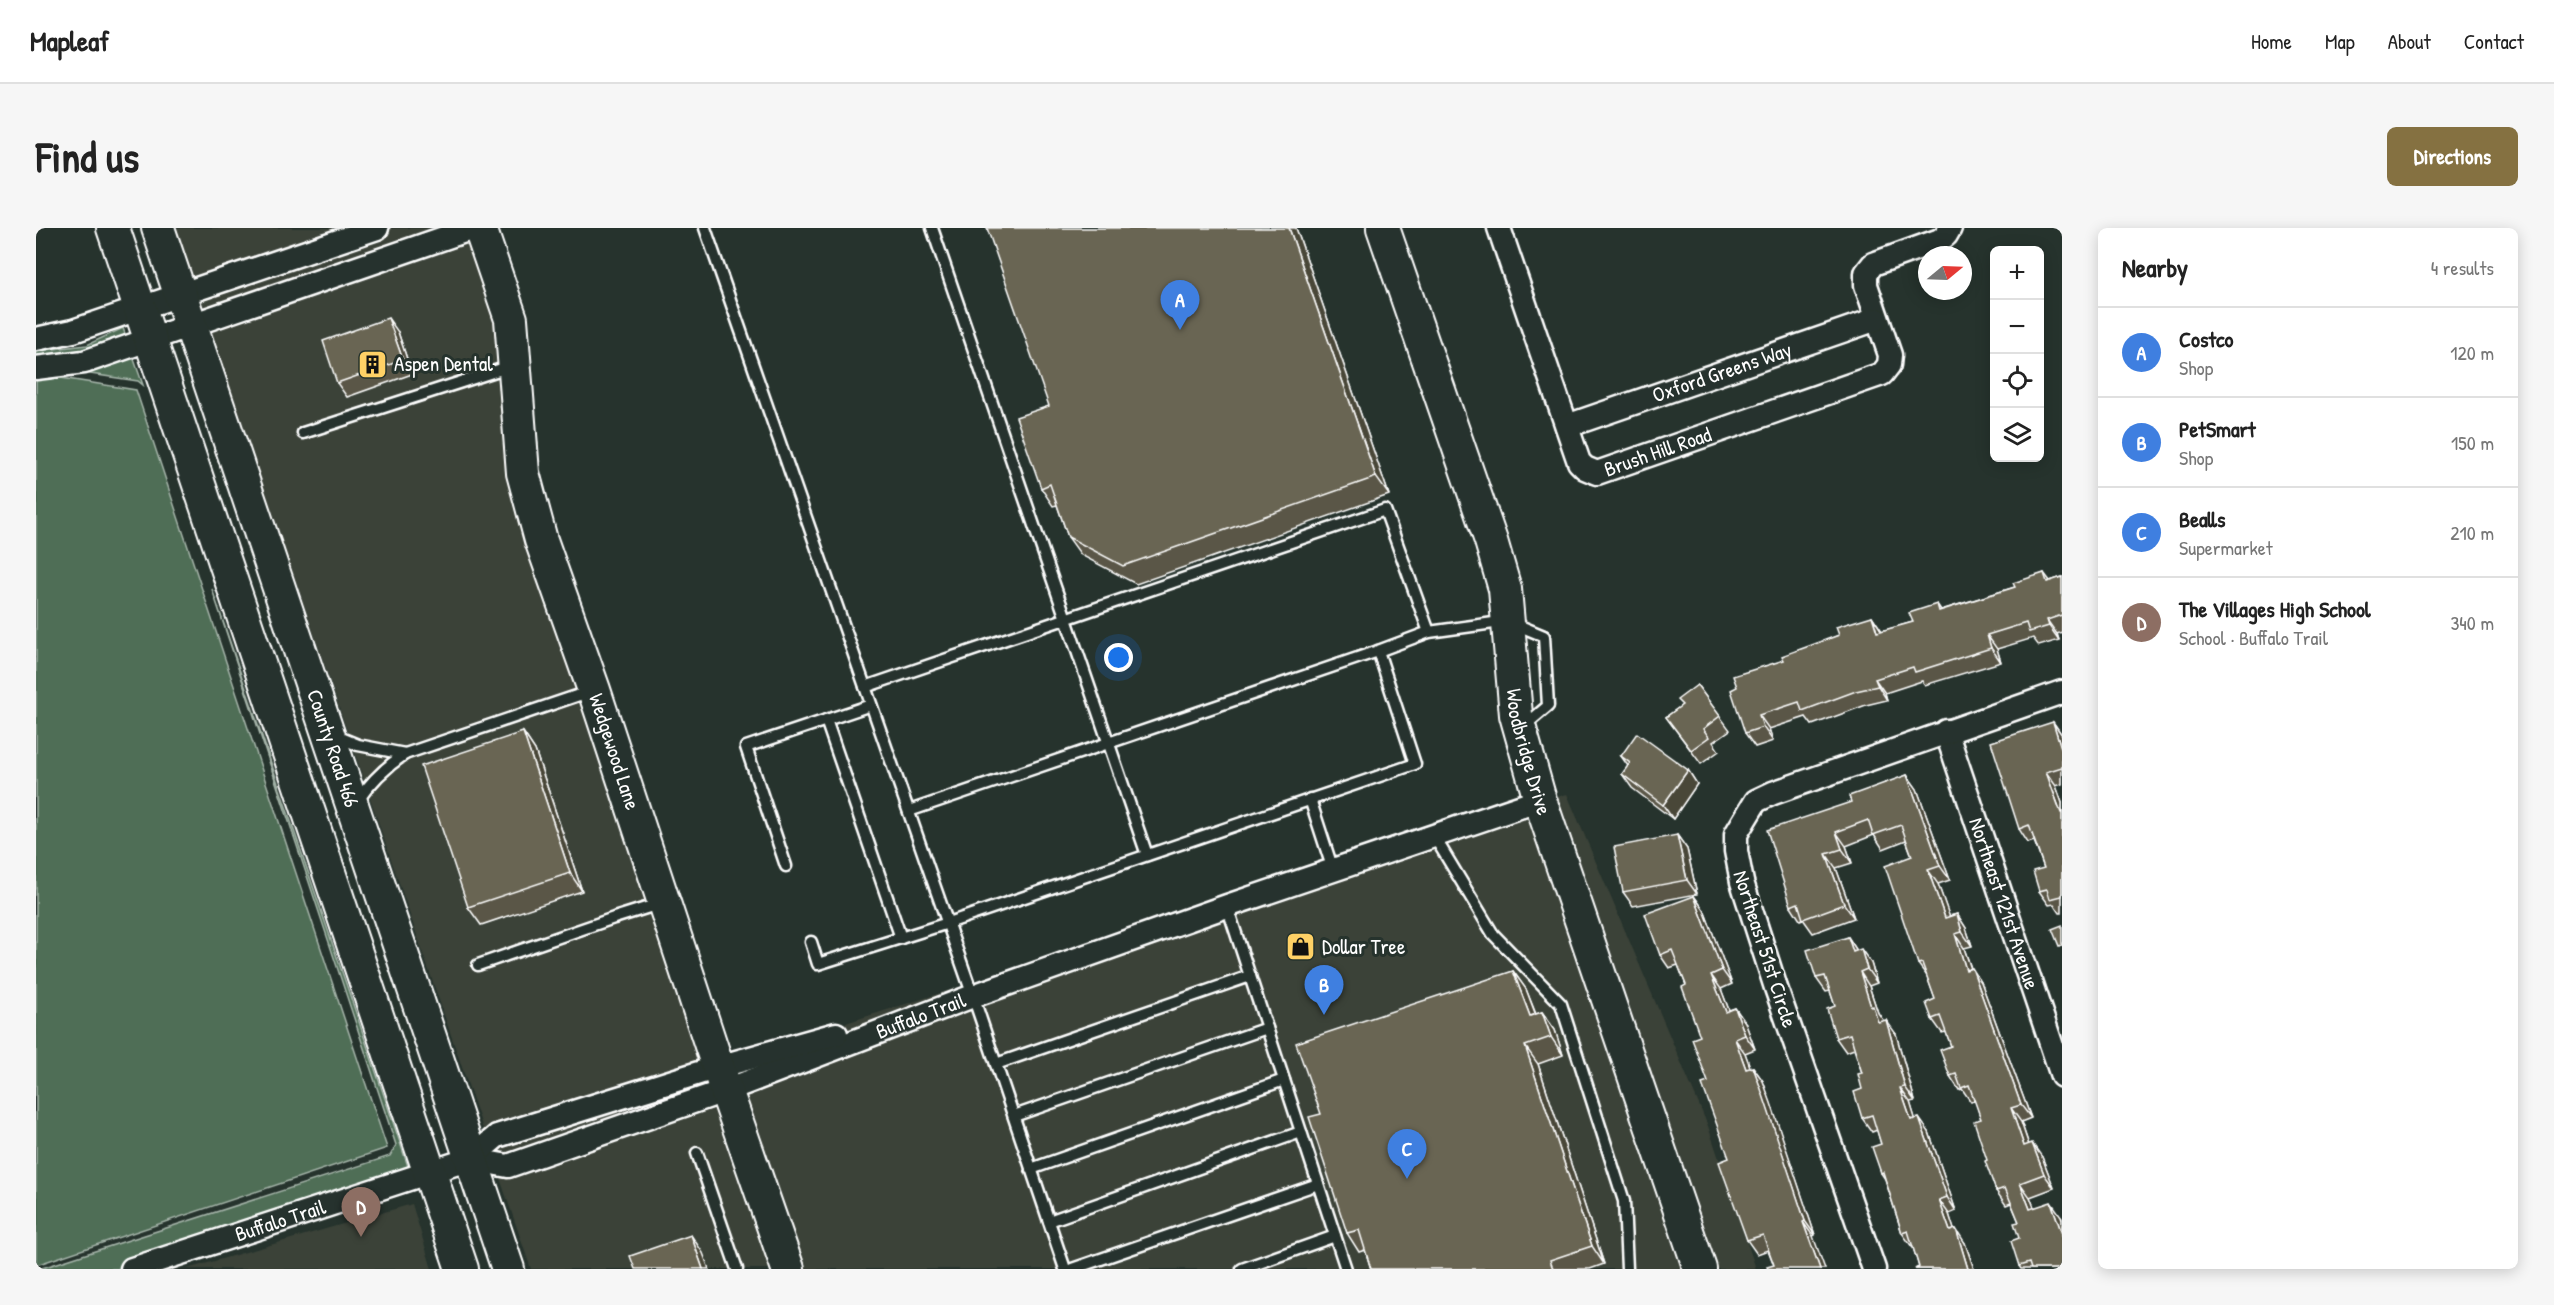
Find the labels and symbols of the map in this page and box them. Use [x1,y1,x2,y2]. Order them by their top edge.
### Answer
north arrow [1918,246,1972,300]
pin: A [1160,280,1200,330]
street label: Oxford Greens Way [1648,335,1796,409]
building icon: Aspen Dental [357,348,389,380]
place label: Aspen Dental [394,349,493,378]
street label: Brush Hill Road [1600,419,1715,484]
your location [1104,643,1133,672]
street label: County Road 466 [300,685,367,811]
street label: Woodbridge Drive [1500,687,1559,819]
street label: Wedgewood Lane [582,690,647,813]
street label: Northeast 121st Avenue [1962,814,2047,993]
street label: Northeast 51st Circle [1726,867,1805,1031]
shop icon: Dollar Tree [1285,931,1317,963]
place label: Dollar Tree [1322,932,1405,961]
pin: B [1304,966,1344,1015]
street label: Buffalo Trail [872,985,970,1046]
pin: C [1388,1130,1426,1179]
pin: D [342,1188,380,1237]
street label: Buffalo Trail [231,1192,330,1249]

